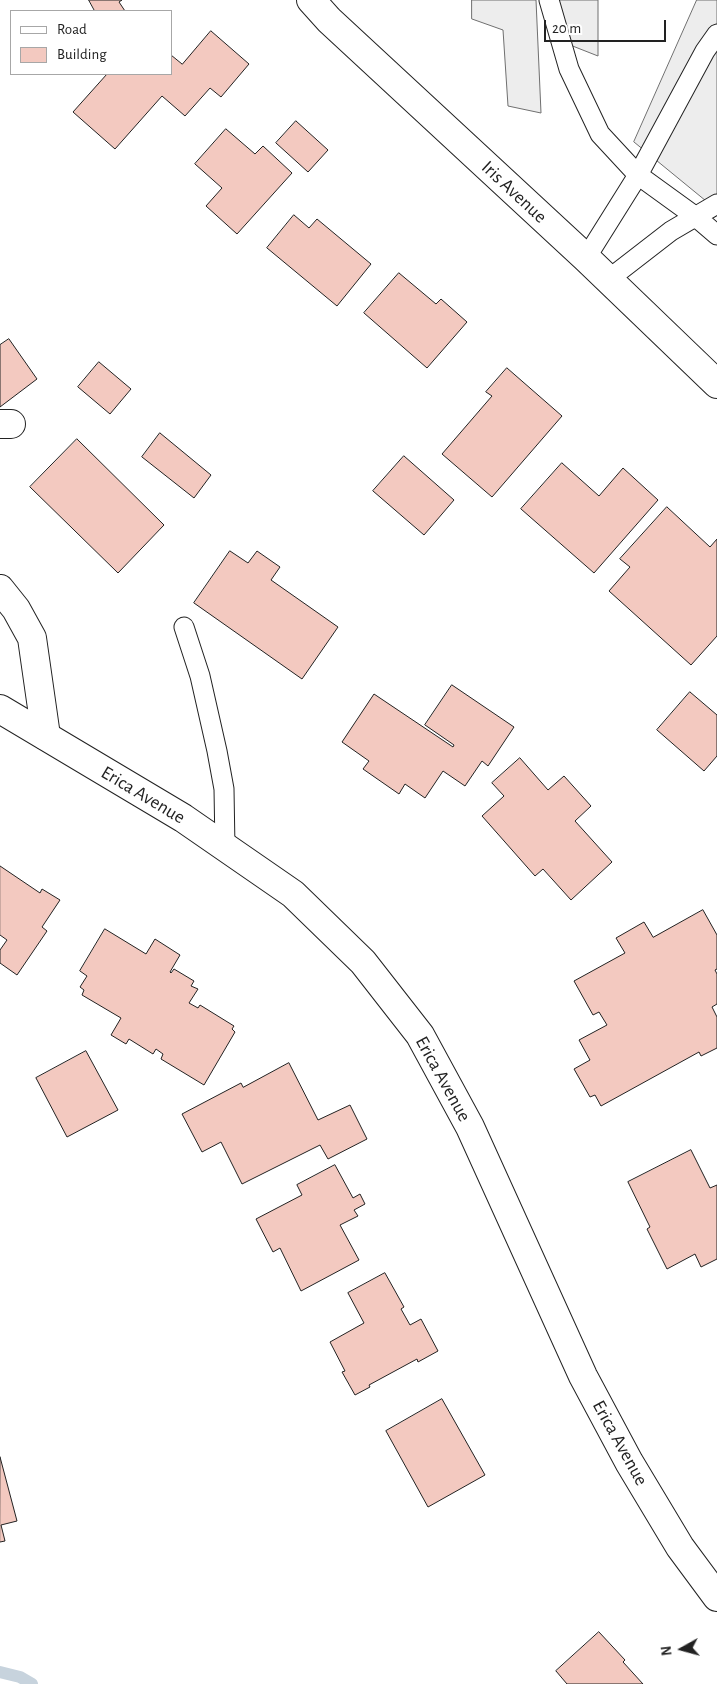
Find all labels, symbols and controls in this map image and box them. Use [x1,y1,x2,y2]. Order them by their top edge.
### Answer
legend [10,10,172,75]
scale bar [547,10,670,42]
text: 20 m [552,21,581,36]
text: Road [57,22,87,37]
text: Building [57,47,107,62]
street label: Iris Avenue [477,156,551,228]
street label: Erica Avenue [97,761,189,829]
street label: Erica Avenue [410,1032,476,1126]
street label: Erica Avenue [587,1396,653,1490]
north arrow [657,1624,707,1674]
text: N [660,1645,675,1657]

